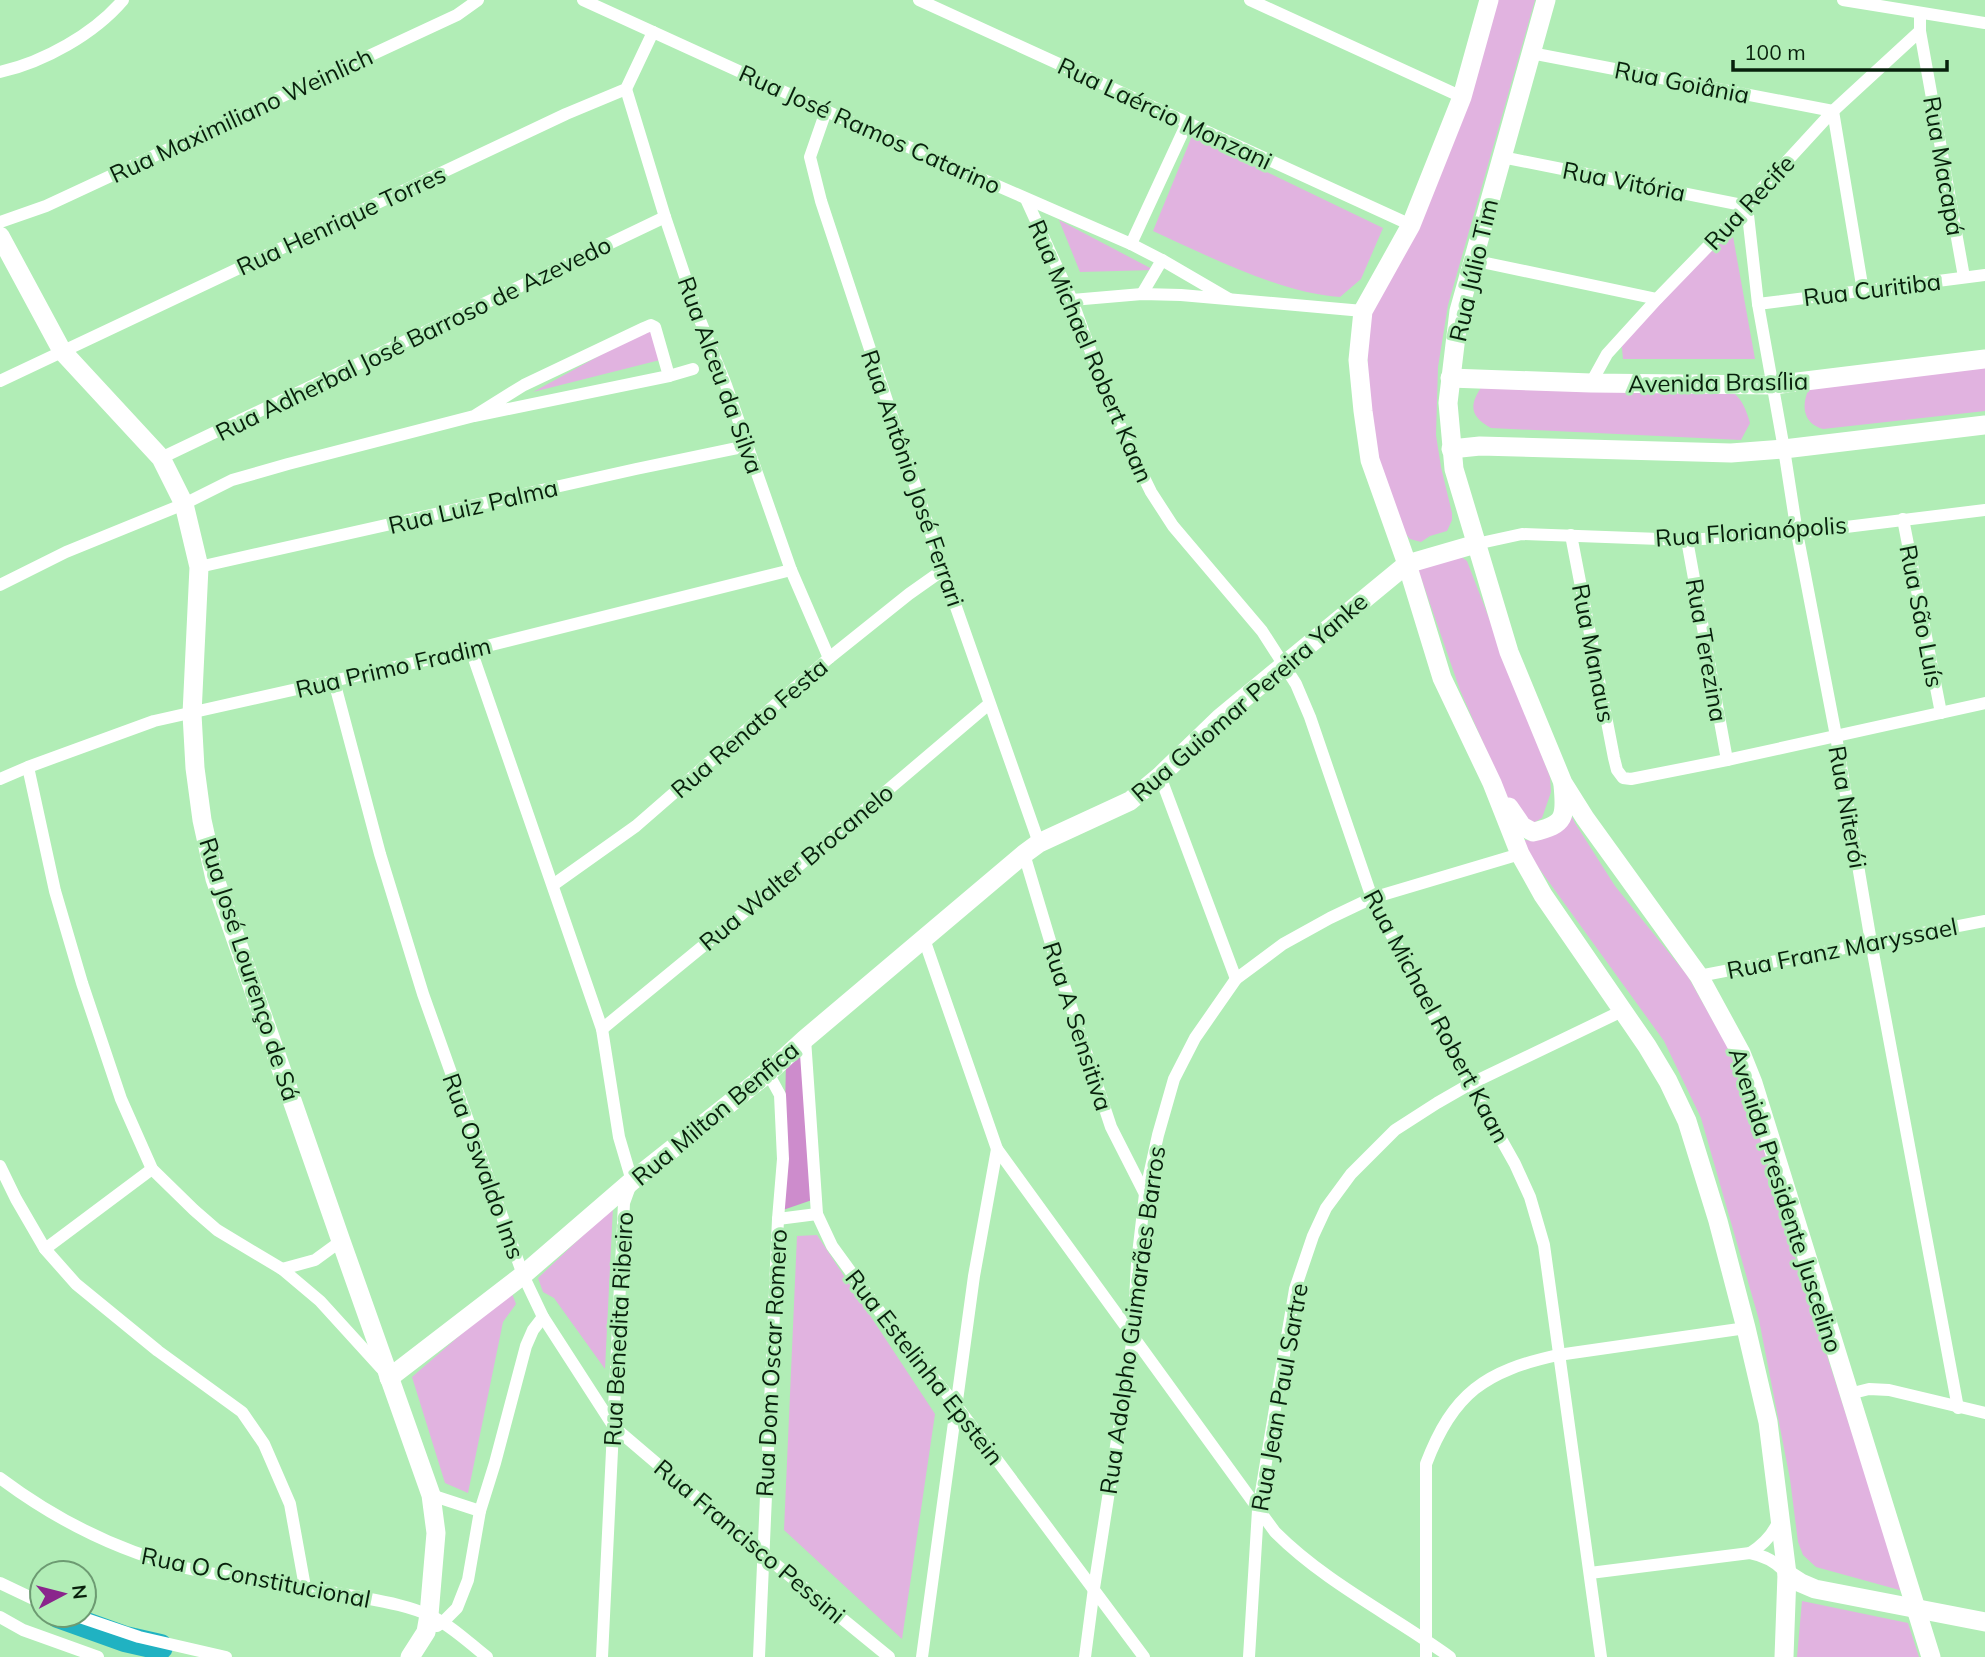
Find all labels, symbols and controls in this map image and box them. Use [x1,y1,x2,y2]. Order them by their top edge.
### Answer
scale bar [1733,28,1946,72]
text: 100 m [1744,39,1806,65]
street label: Rua Maximiliano Weinlich [105,41,377,189]
street label: Rua Laércio Monzani [1053,50,1277,176]
street label: Rua Goiânia [1612,54,1752,110]
street label: Rua José Ramos Catarino [735,58,1005,200]
street label: Rua Macapá [1917,94,1971,238]
street label: Rua Recife [1697,148,1801,256]
street label: Rua Vitória [1560,154,1688,208]
street label: Rua Henrique Torres [232,158,450,282]
street label: Rua Júlio Tim [1442,196,1504,344]
street label: Rua Michael Robert Kaan [1022,215,1160,487]
street label: Rua Adherbal José Barroso de Azevedo [210,229,616,447]
street label: Rua Curitiba [1801,266,1943,312]
street label: Rua Alceu da Silva [671,272,771,478]
street label: Rua Antônio José Ferrari [855,346,971,610]
street label: Avenida Brasília [1628,365,1808,399]
street label: Rua Luiz Palma [385,472,561,540]
street label: Rua Florianópolis [1654,509,1848,553]
street label: Rua São Luís [1893,542,1951,690]
street label: Rua Terezina [1680,576,1734,724]
street label: Rua Manaus [1566,581,1622,725]
street label: Rua Guiomar Pereira Yanke [1125,586,1373,808]
street label: Rua Primo Fradim [292,630,494,704]
street label: Rua Renato Festa [664,652,834,804]
street label: Rua Niterói [1822,743,1874,871]
street label: Rua Walter Brocanelo [693,777,899,957]
street label: Rua José Lourenço de Sá [193,834,307,1104]
street label: Rua Michael Robert Kaan [1357,884,1517,1148]
street label: Rua Franz Maryssael [1724,911,1960,985]
street label: Rua A Sensitiva [1037,938,1119,1114]
street label: Rua Milton Benfica [625,1034,805,1192]
street label: Avenida Presidente Juscelino [1722,1044,1850,1356]
street label: Rua Oswaldo Ims [436,1069,532,1263]
street label: Rua Adolpho Guimarães Barros [1093,1144,1171,1496]
street label: Rua Benedita Ribeiro [597,1211,639,1447]
street label: Rua Dom Oscar Romero [749,1228,793,1498]
street label: Rua Estelinha Epstein [839,1263,1011,1471]
street label: Rua Jean Paul Sartre [1244,1281,1314,1513]
street label: Rua Francisco Pessini [648,1452,852,1630]
street label: Rua O Constitucional [139,1540,373,1614]
north arrow [28,1559,98,1629]
text: N [67,1583,93,1601]

